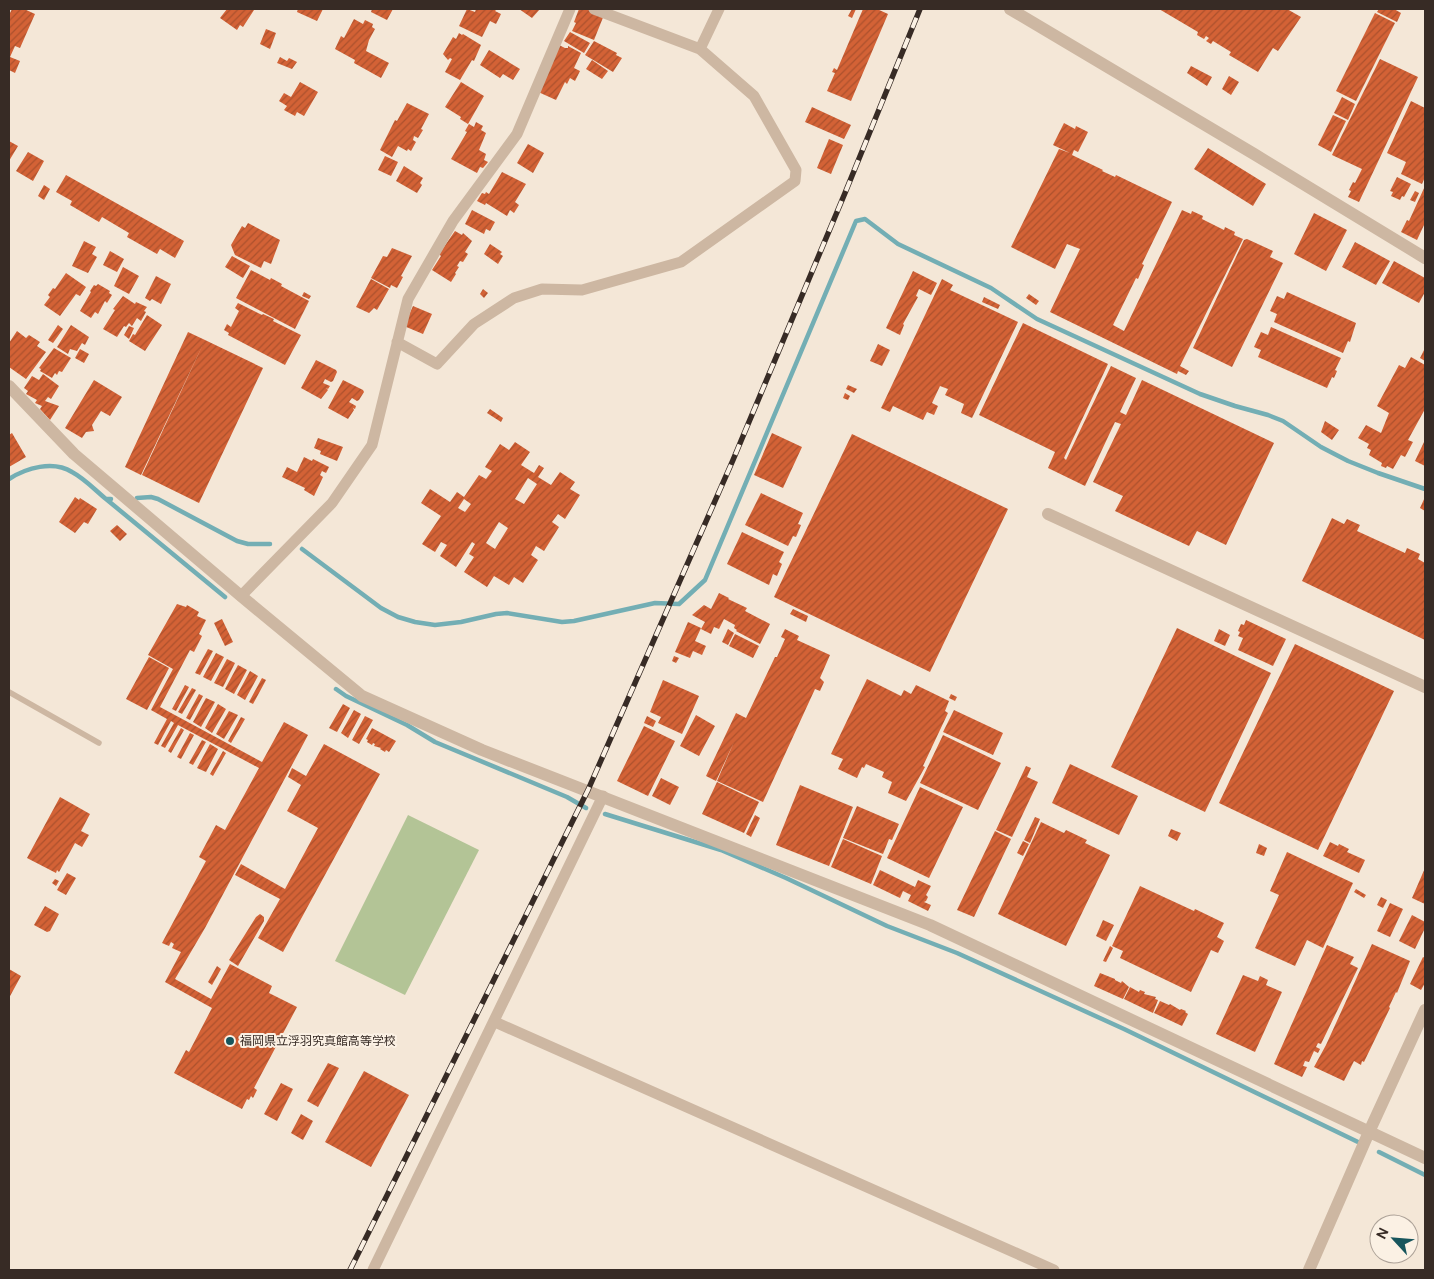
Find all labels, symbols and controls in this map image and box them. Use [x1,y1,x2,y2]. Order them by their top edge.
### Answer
place label: 福岡県立浮羽究真館高等学校 [240,1033,396,1049]
marker: 福岡県立浮羽究真館高等学校 [224,1035,236,1047]
north arrow [1369,1214,1419,1264]
text: N [1372,1225,1393,1242]

